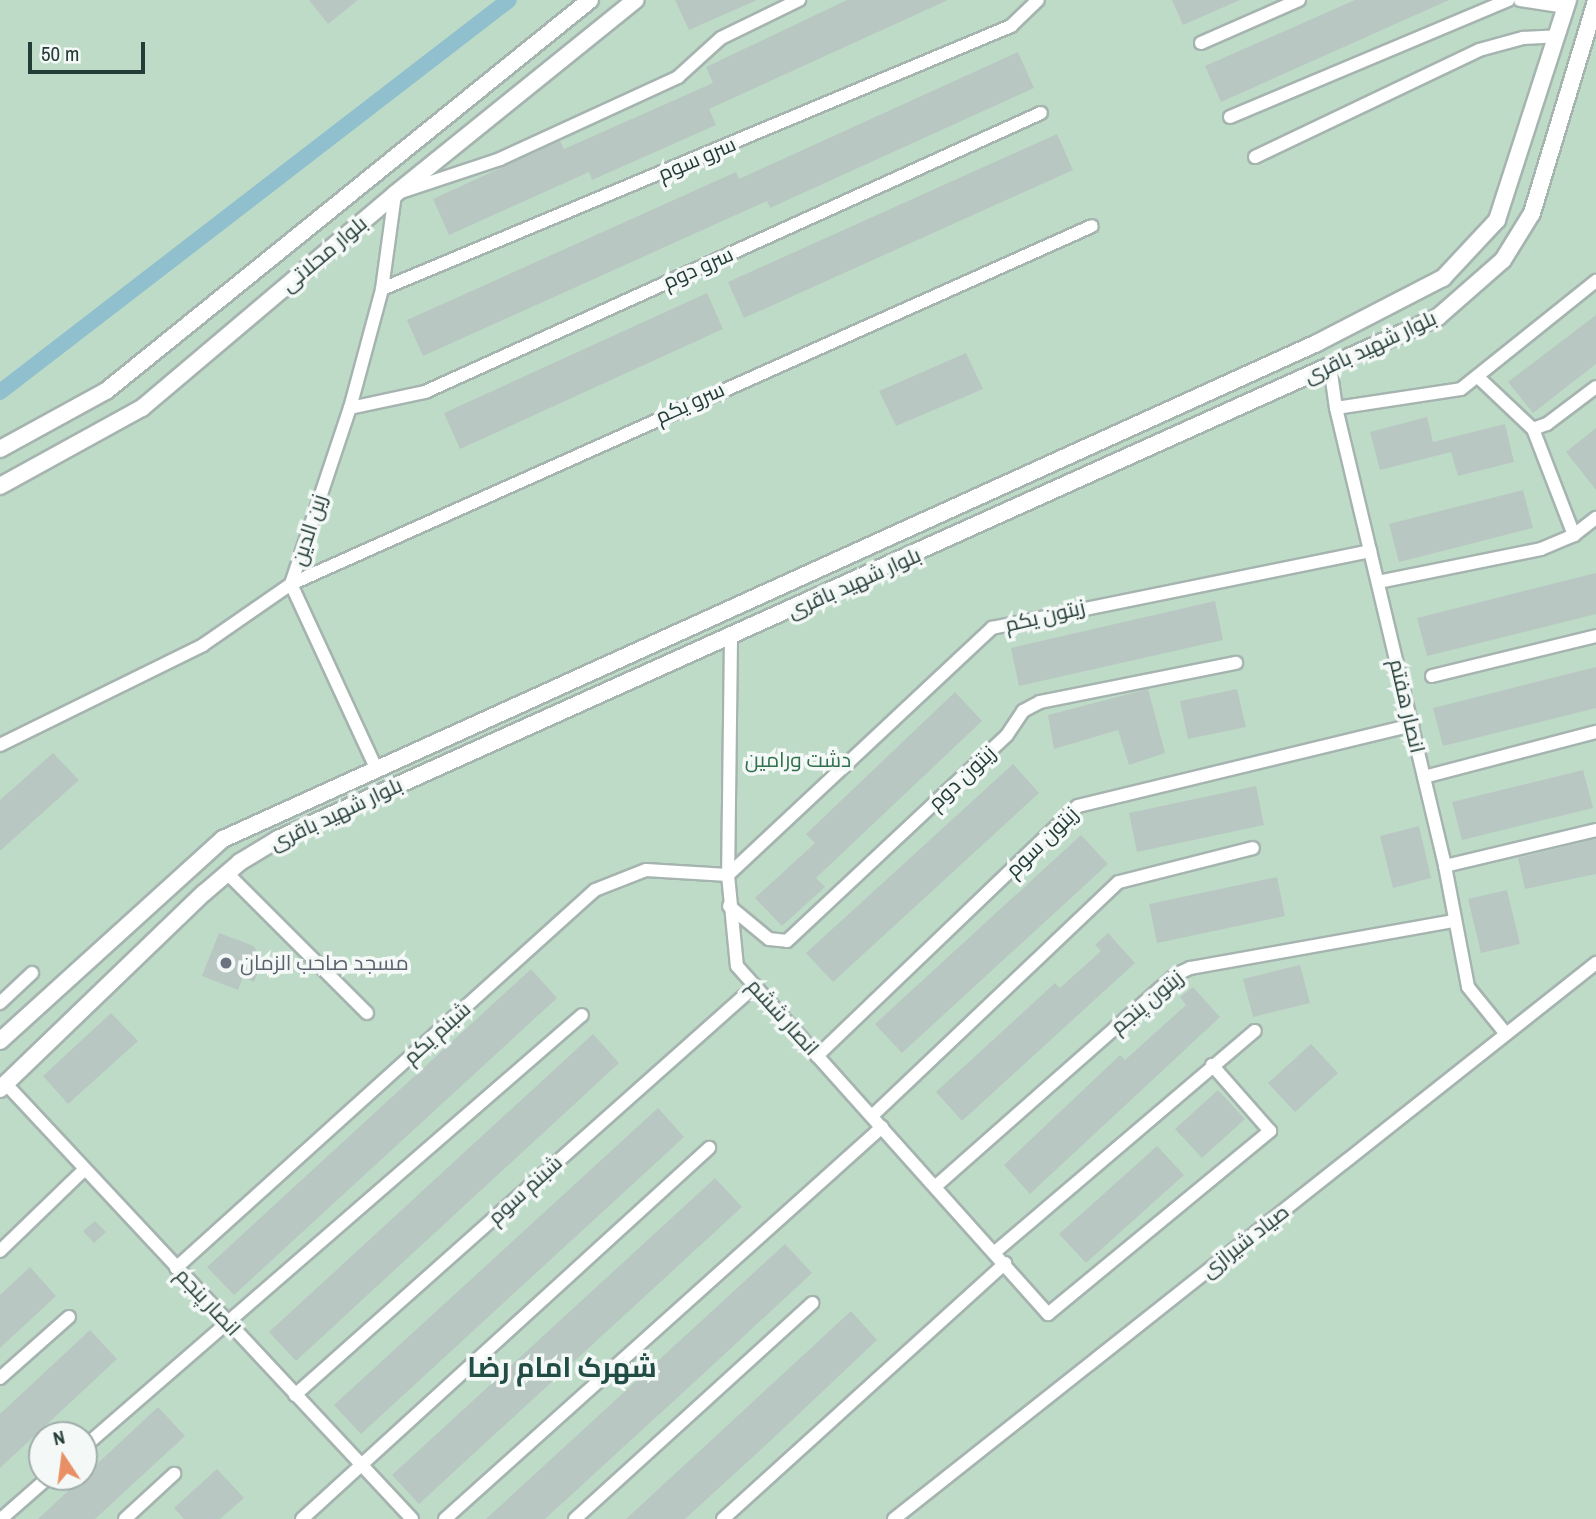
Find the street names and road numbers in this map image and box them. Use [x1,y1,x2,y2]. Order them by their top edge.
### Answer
street label: سرو سوم [654,131,740,187]
street label: بلوار محلاتی [276,211,372,297]
street label: سرو دوم [659,241,737,295]
street label: بلوار شهید باقری [1300,305,1440,389]
street label: سرو یکم [652,377,728,429]
street label: زین الدین [286,491,332,569]
street label: بلوار شهید باقری [783,542,925,624]
street label: زیتون یکم [1002,595,1088,637]
street label: انصار هفتم [1384,656,1430,756]
street label: زیتون دوم [923,740,1001,816]
street label: بلوار شهید باقری [266,772,406,856]
street label: زیتون سوم [1001,801,1083,883]
street label: زیتون پنجم [1105,965,1189,1039]
street label: انصار ششم [742,973,824,1061]
street label: شبنم یکم [398,996,476,1070]
street label: شبنم سوم [483,1150,567,1230]
street label: صیاد شیرازی [1196,1199,1294,1283]
street label: انصار پنجم [170,1263,246,1341]

